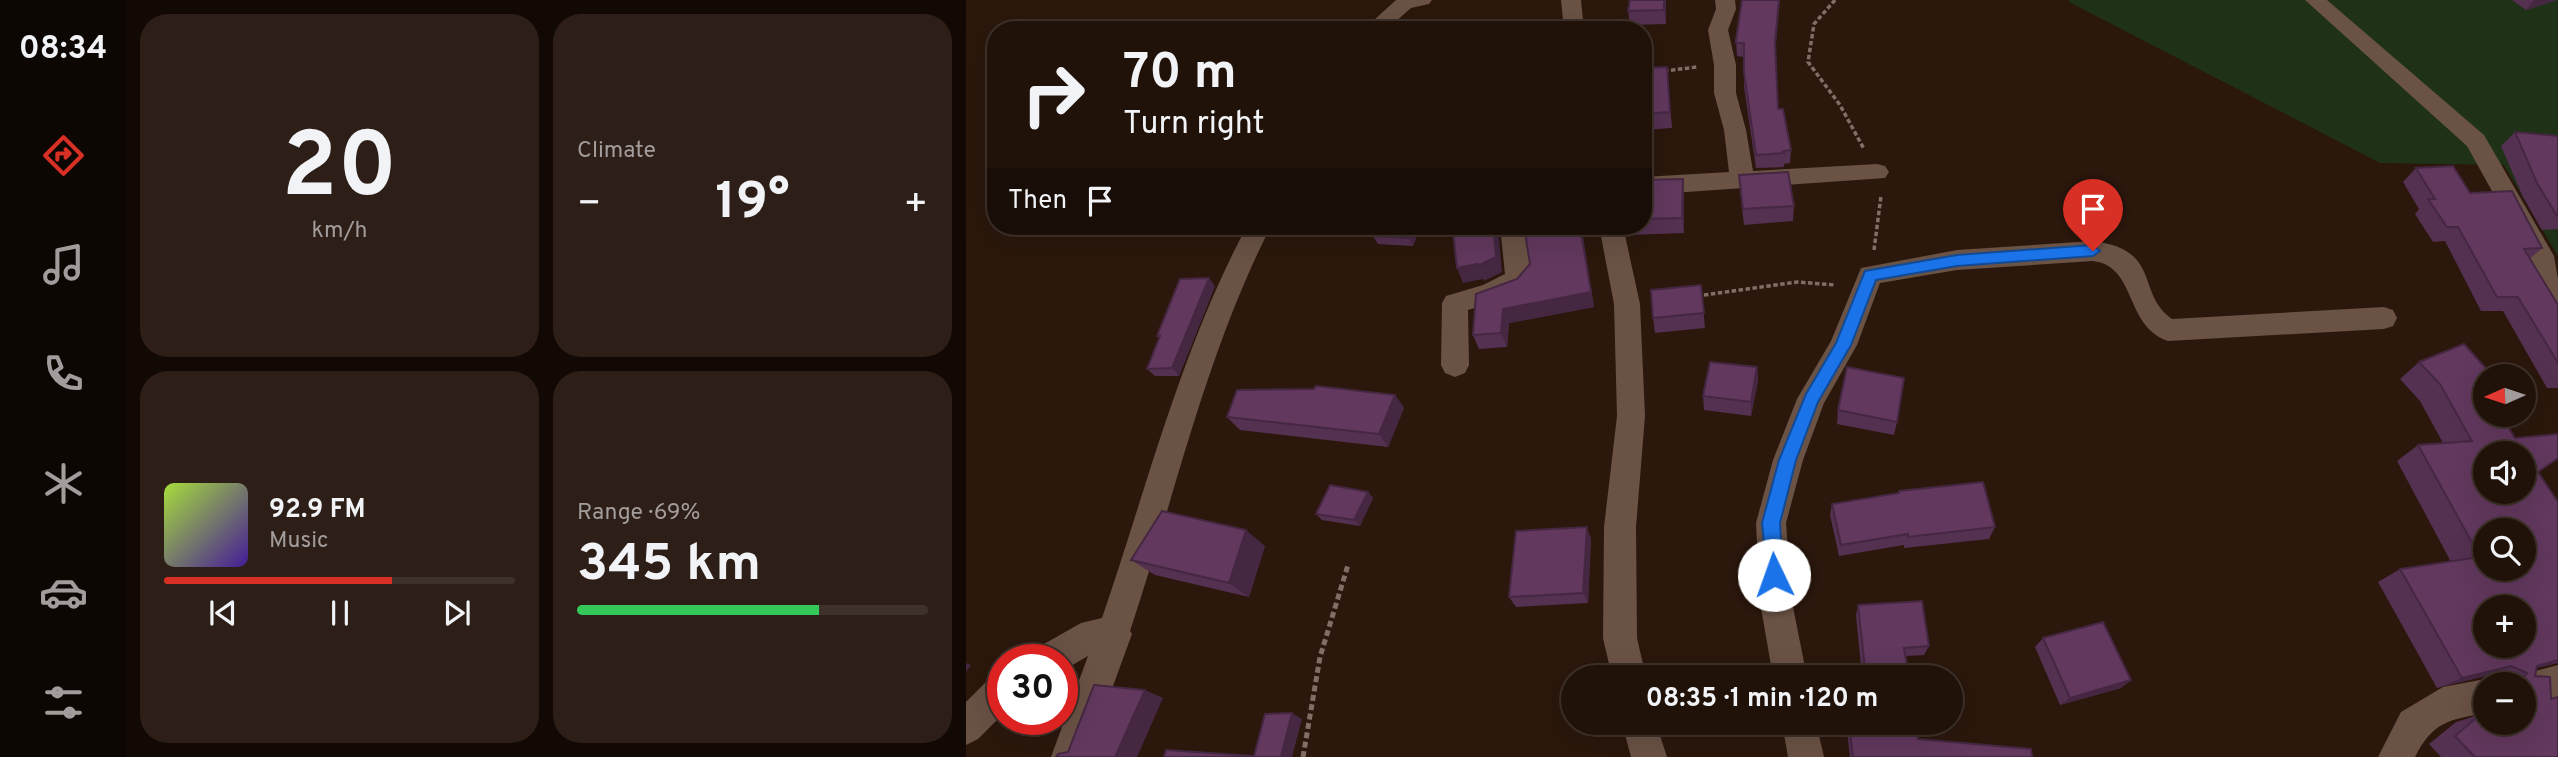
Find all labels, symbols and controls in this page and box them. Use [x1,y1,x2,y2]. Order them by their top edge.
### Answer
text: 08:34 [19,30,107,70]
text: 70 m [1123,44,1237,106]
icon: right [1008,49,1099,140]
text: Turn right [1123,105,1265,145]
text: 20 [282,114,397,229]
icon: directions [39,131,88,180]
text: Climate [577,137,656,166]
text: 19° [715,171,790,237]
pin [2063,179,2123,251]
text: − [577,181,602,230]
text: + [903,181,928,230]
icon: arrive [1081,182,1119,220]
text: Then [1008,185,1067,218]
icon: arrive [2074,190,2112,228]
text: km/h [312,217,367,246]
icon: music [39,240,88,289]
icon: phone [39,349,88,398]
north arrow [2473,364,2536,427]
map controls [2473,364,2536,735]
button: sound [2473,441,2536,504]
icon: climate [39,459,88,508]
text: 92.9 FM [269,494,366,527]
text: Range · 69% [577,499,700,528]
button: search [2473,518,2536,581]
text: Music [269,527,329,556]
text: 345 km [577,533,761,599]
position arrow [1737,538,1811,612]
icon: car [39,568,88,617]
icon: previous [204,594,242,632]
icon: pause [321,594,359,632]
icon: next [438,594,476,632]
button: + [2473,595,2536,658]
speed limit sign: 30 [987,644,1078,735]
button: − [2473,672,2536,735]
icon: filters [39,678,88,727]
text: 08:35 · 1 min · 120 m [1646,683,1878,716]

